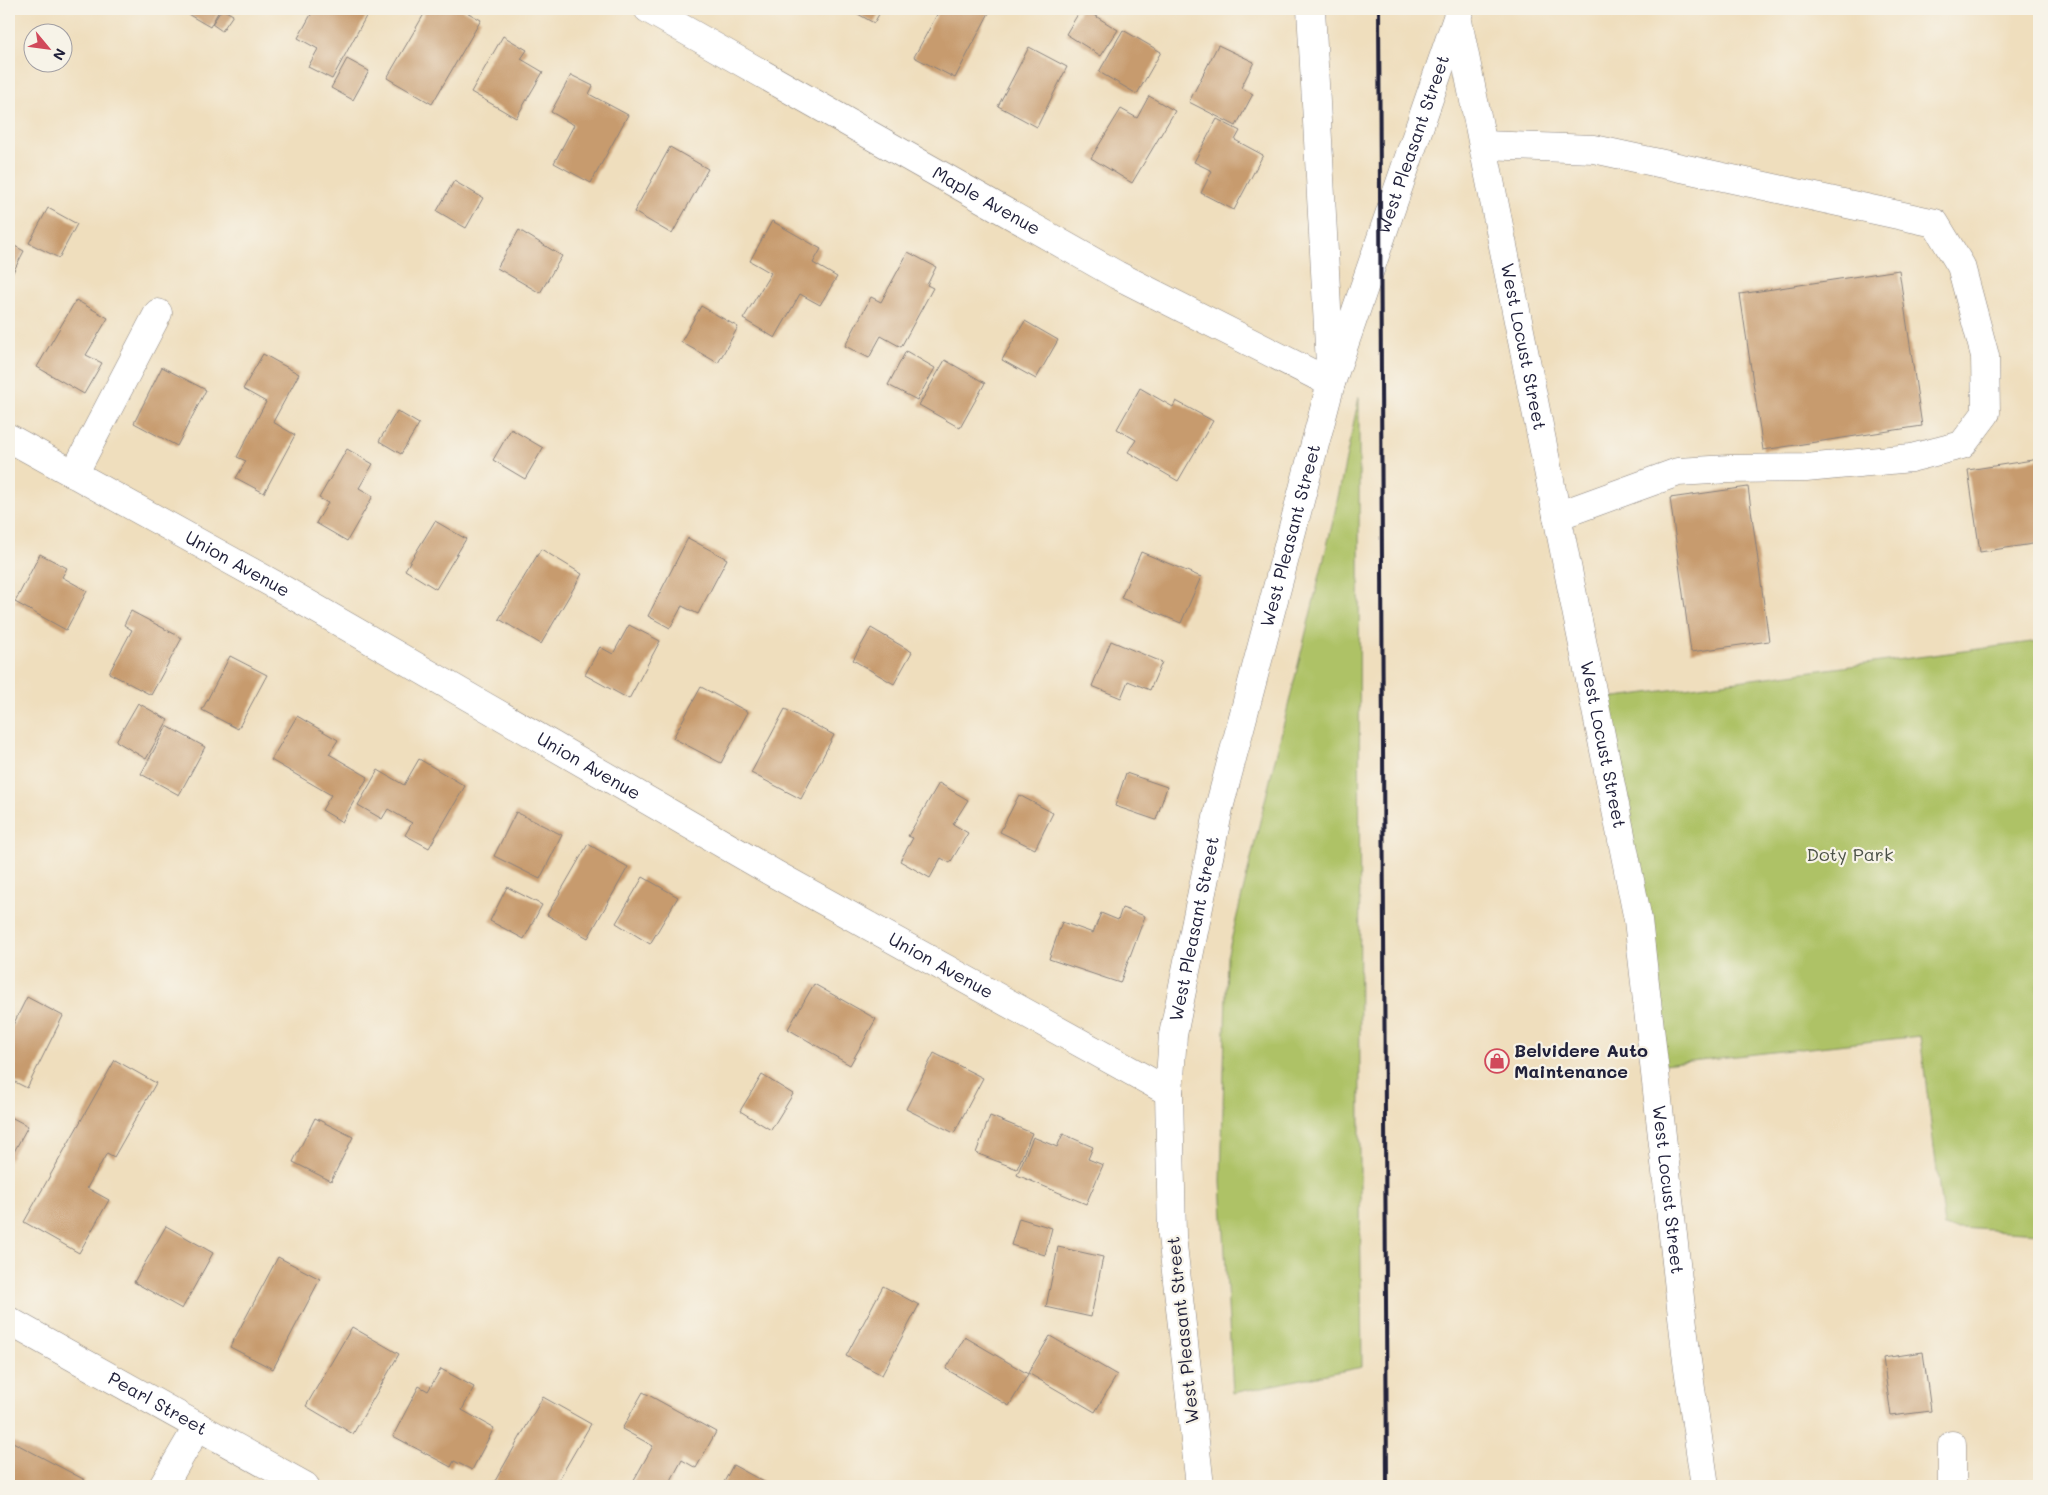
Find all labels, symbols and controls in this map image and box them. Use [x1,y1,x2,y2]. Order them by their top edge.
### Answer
north arrow [22,22,72,72]
text: N [49,45,71,64]
street label: West Pleasant Street [1370,51,1454,237]
street label: Maple Avenue [929,160,1045,240]
street label: West Locust Street [1496,261,1553,432]
street label: West Pleasant Street [1254,441,1325,629]
street label: Union Avenue [181,525,295,602]
street label: West Locust Street [1575,659,1632,830]
street label: Union Avenue [533,726,645,805]
street label: West Pleasant Street [1163,834,1224,1023]
park label: Doty Park [1807,842,1893,866]
street label: Union Avenue [885,926,998,1004]
place label: Belvidere Auto Maintenance [1514,1038,1648,1083]
shop icon: Belvidere Auto Maintenance [1484,1048,1510,1074]
street label: West Locust Street [1648,1104,1690,1275]
street label: West Pleasant Street [1160,1235,1204,1425]
street label: Pearl Street [104,1366,212,1440]

